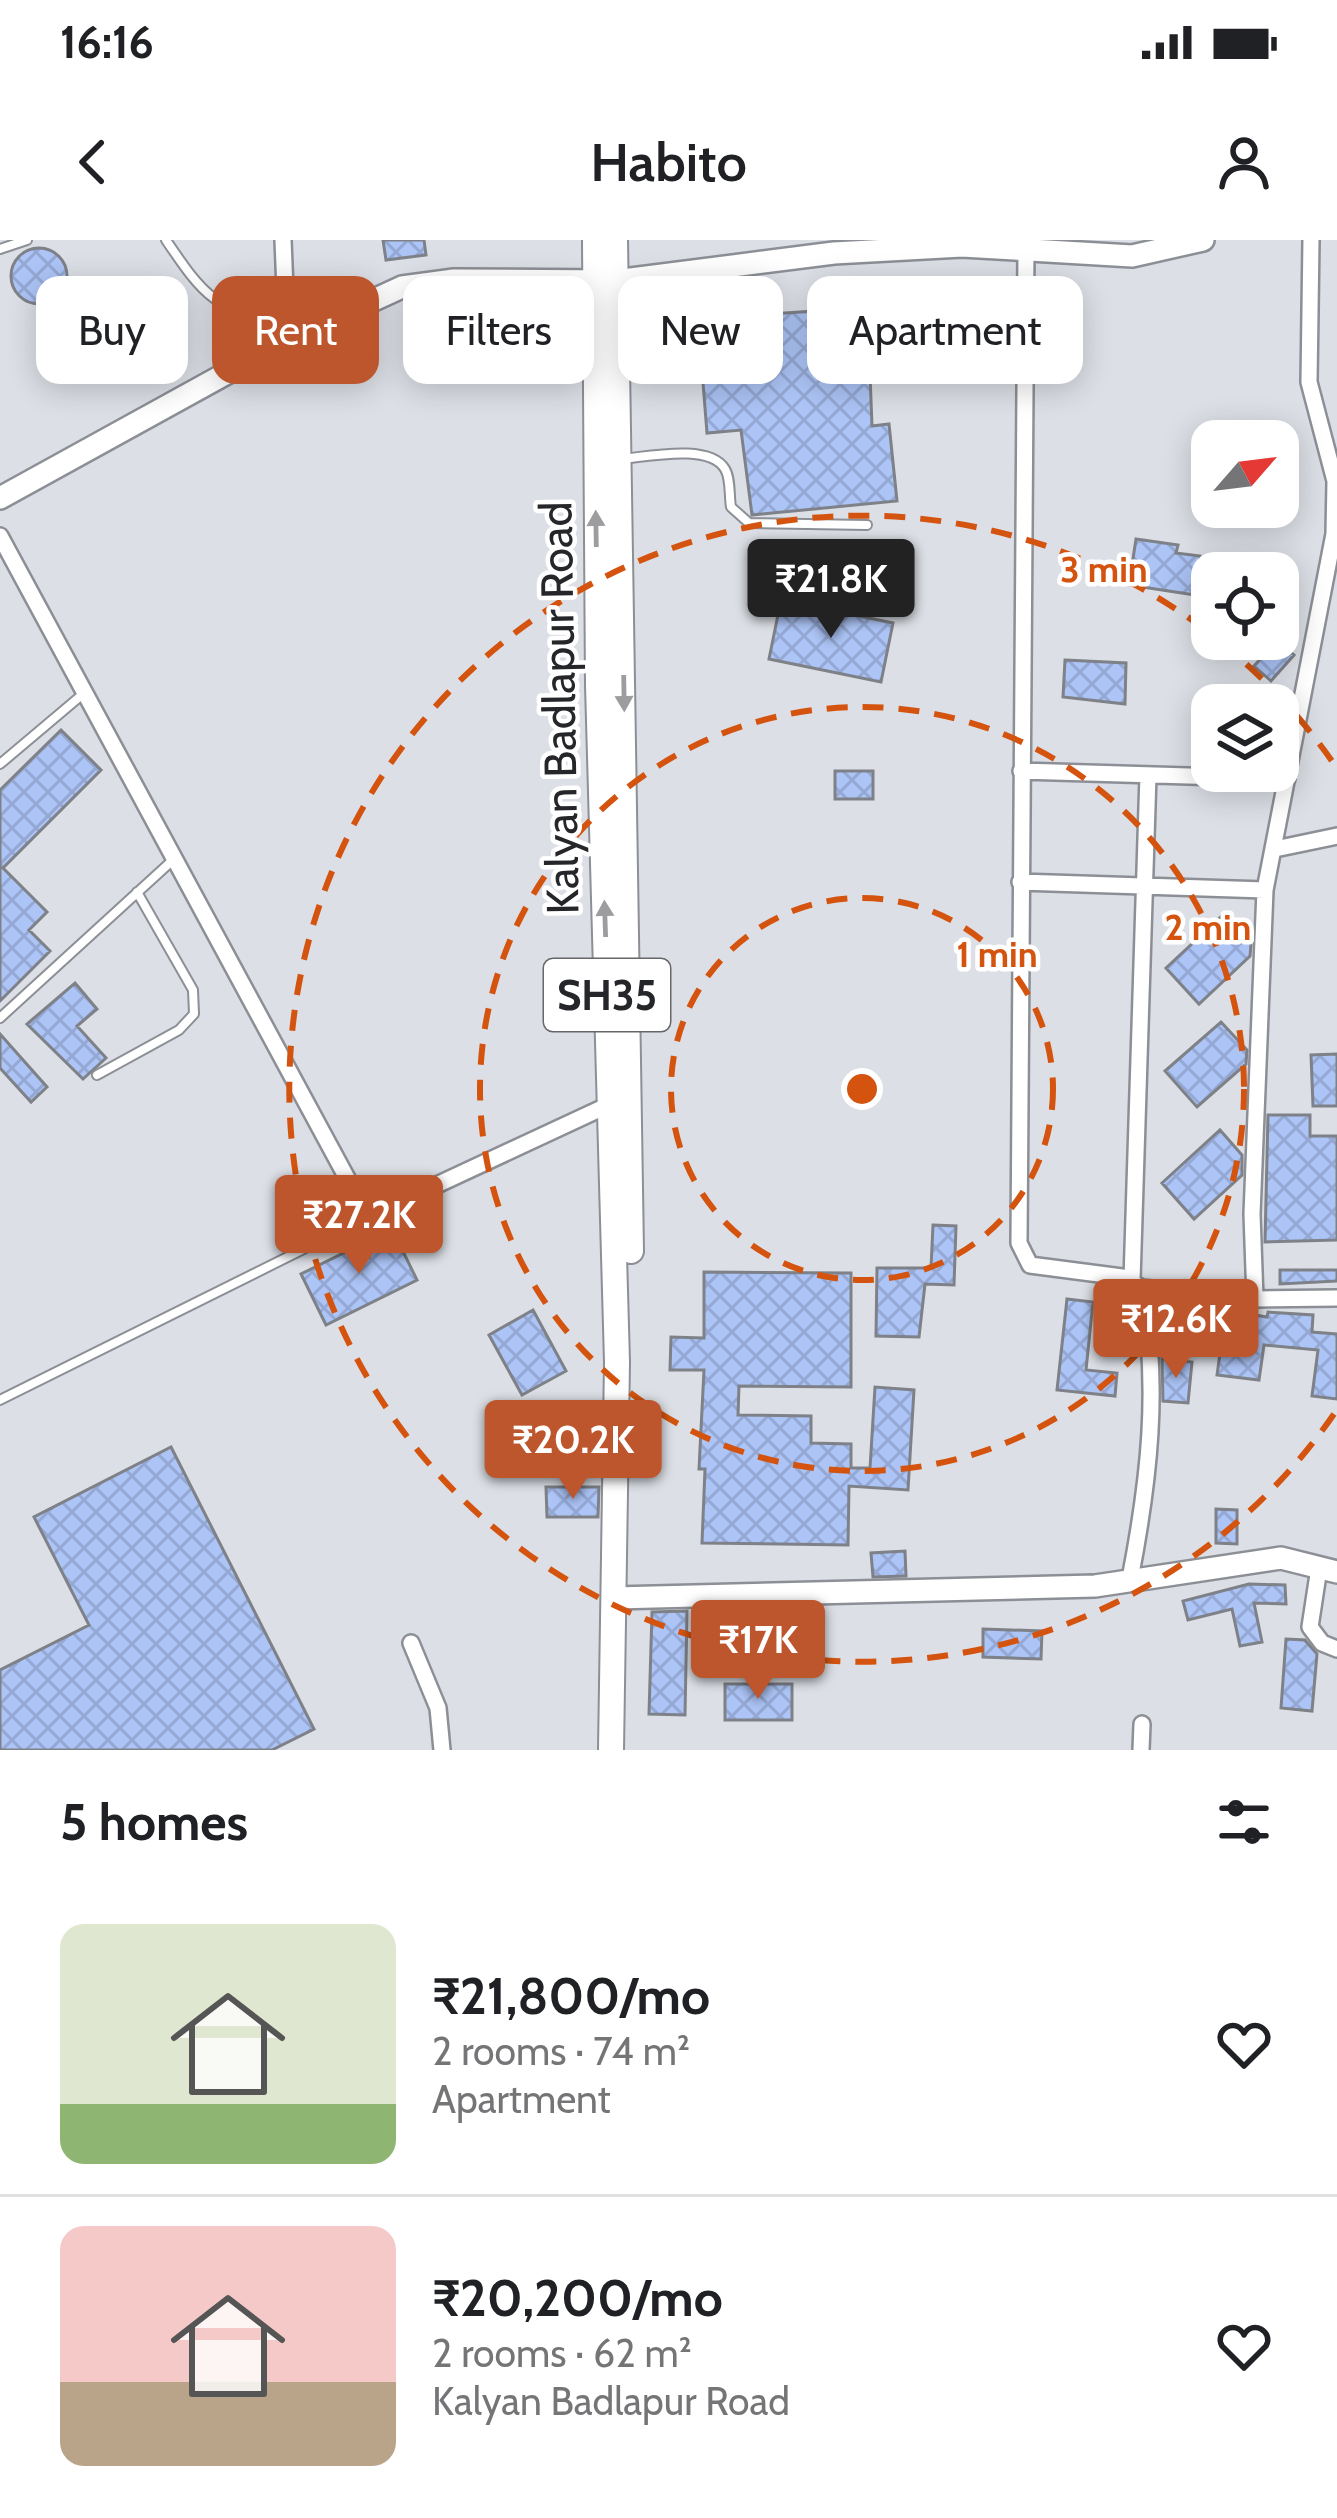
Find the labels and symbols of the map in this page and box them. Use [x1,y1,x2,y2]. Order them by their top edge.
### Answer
north arrow [1191,420,1299,528]
street label: Kalyan Badlapur Road [528,501,590,915]
one-way arrow [587,509,606,547]
pin: ₹21.8K [733,539,929,641]
text: 3 min [1060,547,1148,591]
one-way arrow [614,675,633,713]
one-way arrow [595,899,614,937]
text: 2 min [1165,905,1251,949]
text: 1 min [956,932,1038,976]
road number: SH35 [544,959,670,1031]
centre of rings [841,1068,883,1110]
pin: ₹27.2K [261,1175,457,1277]
pin: ₹12.6K [1078,1279,1274,1381]
pin: ₹20.2K [475,1400,671,1502]
pin: ₹17K [687,1600,829,1702]

